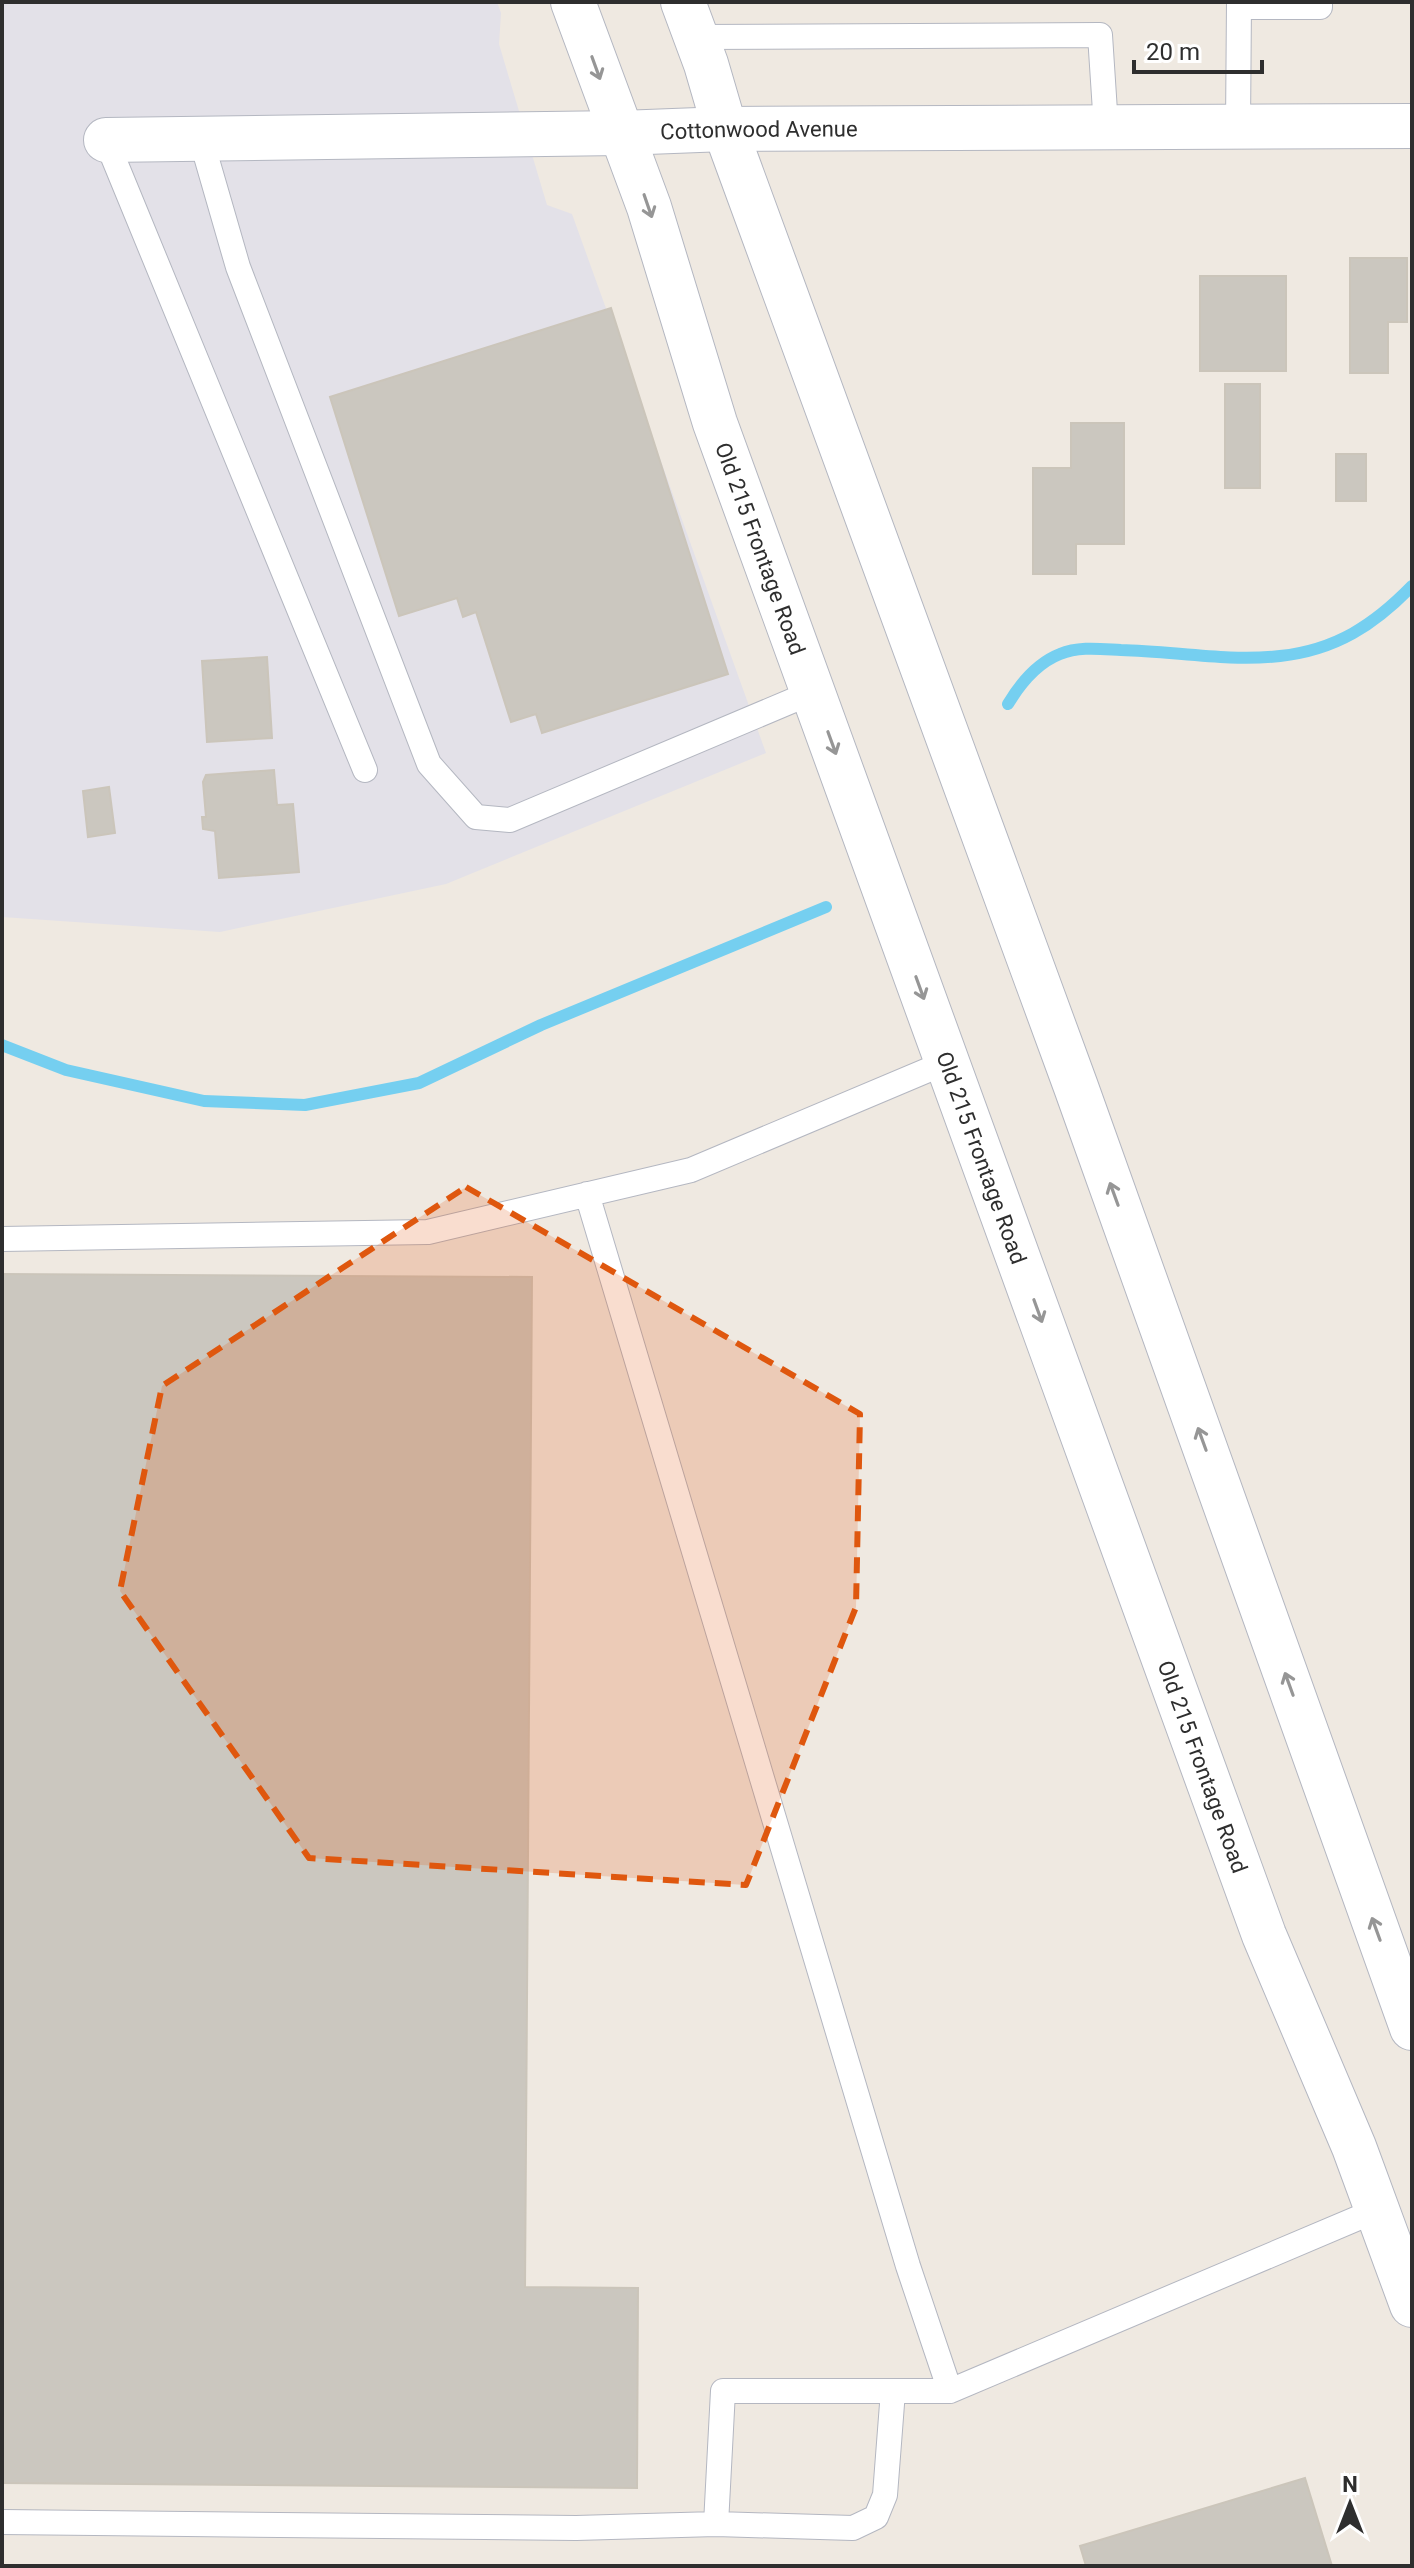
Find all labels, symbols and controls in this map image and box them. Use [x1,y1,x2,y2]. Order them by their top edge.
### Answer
scale bar [1134,24,1262,74]
text: 20 m [1146,38,1200,66]
one-way arrow [590,55,605,80]
street label: Cottonwood Avenue [660,116,858,144]
one-way arrow [641,193,656,218]
street label: Old 215 Frontage Road [710,439,810,658]
one-way arrow [825,731,840,756]
one-way arrow [914,975,928,1000]
street label: Old 215 Frontage Road [931,1048,1031,1267]
one-way arrow [1106,1182,1120,1207]
one-way arrow [1031,1298,1046,1323]
one-way arrow [1193,1427,1208,1452]
street label: Old 215 Frontage Road [1152,1657,1252,1876]
one-way arrow [1281,1672,1295,1697]
one-way arrow [1368,1916,1383,1941]
north arrow [1310,2464,1390,2544]
text: N [1342,2472,1358,2497]

